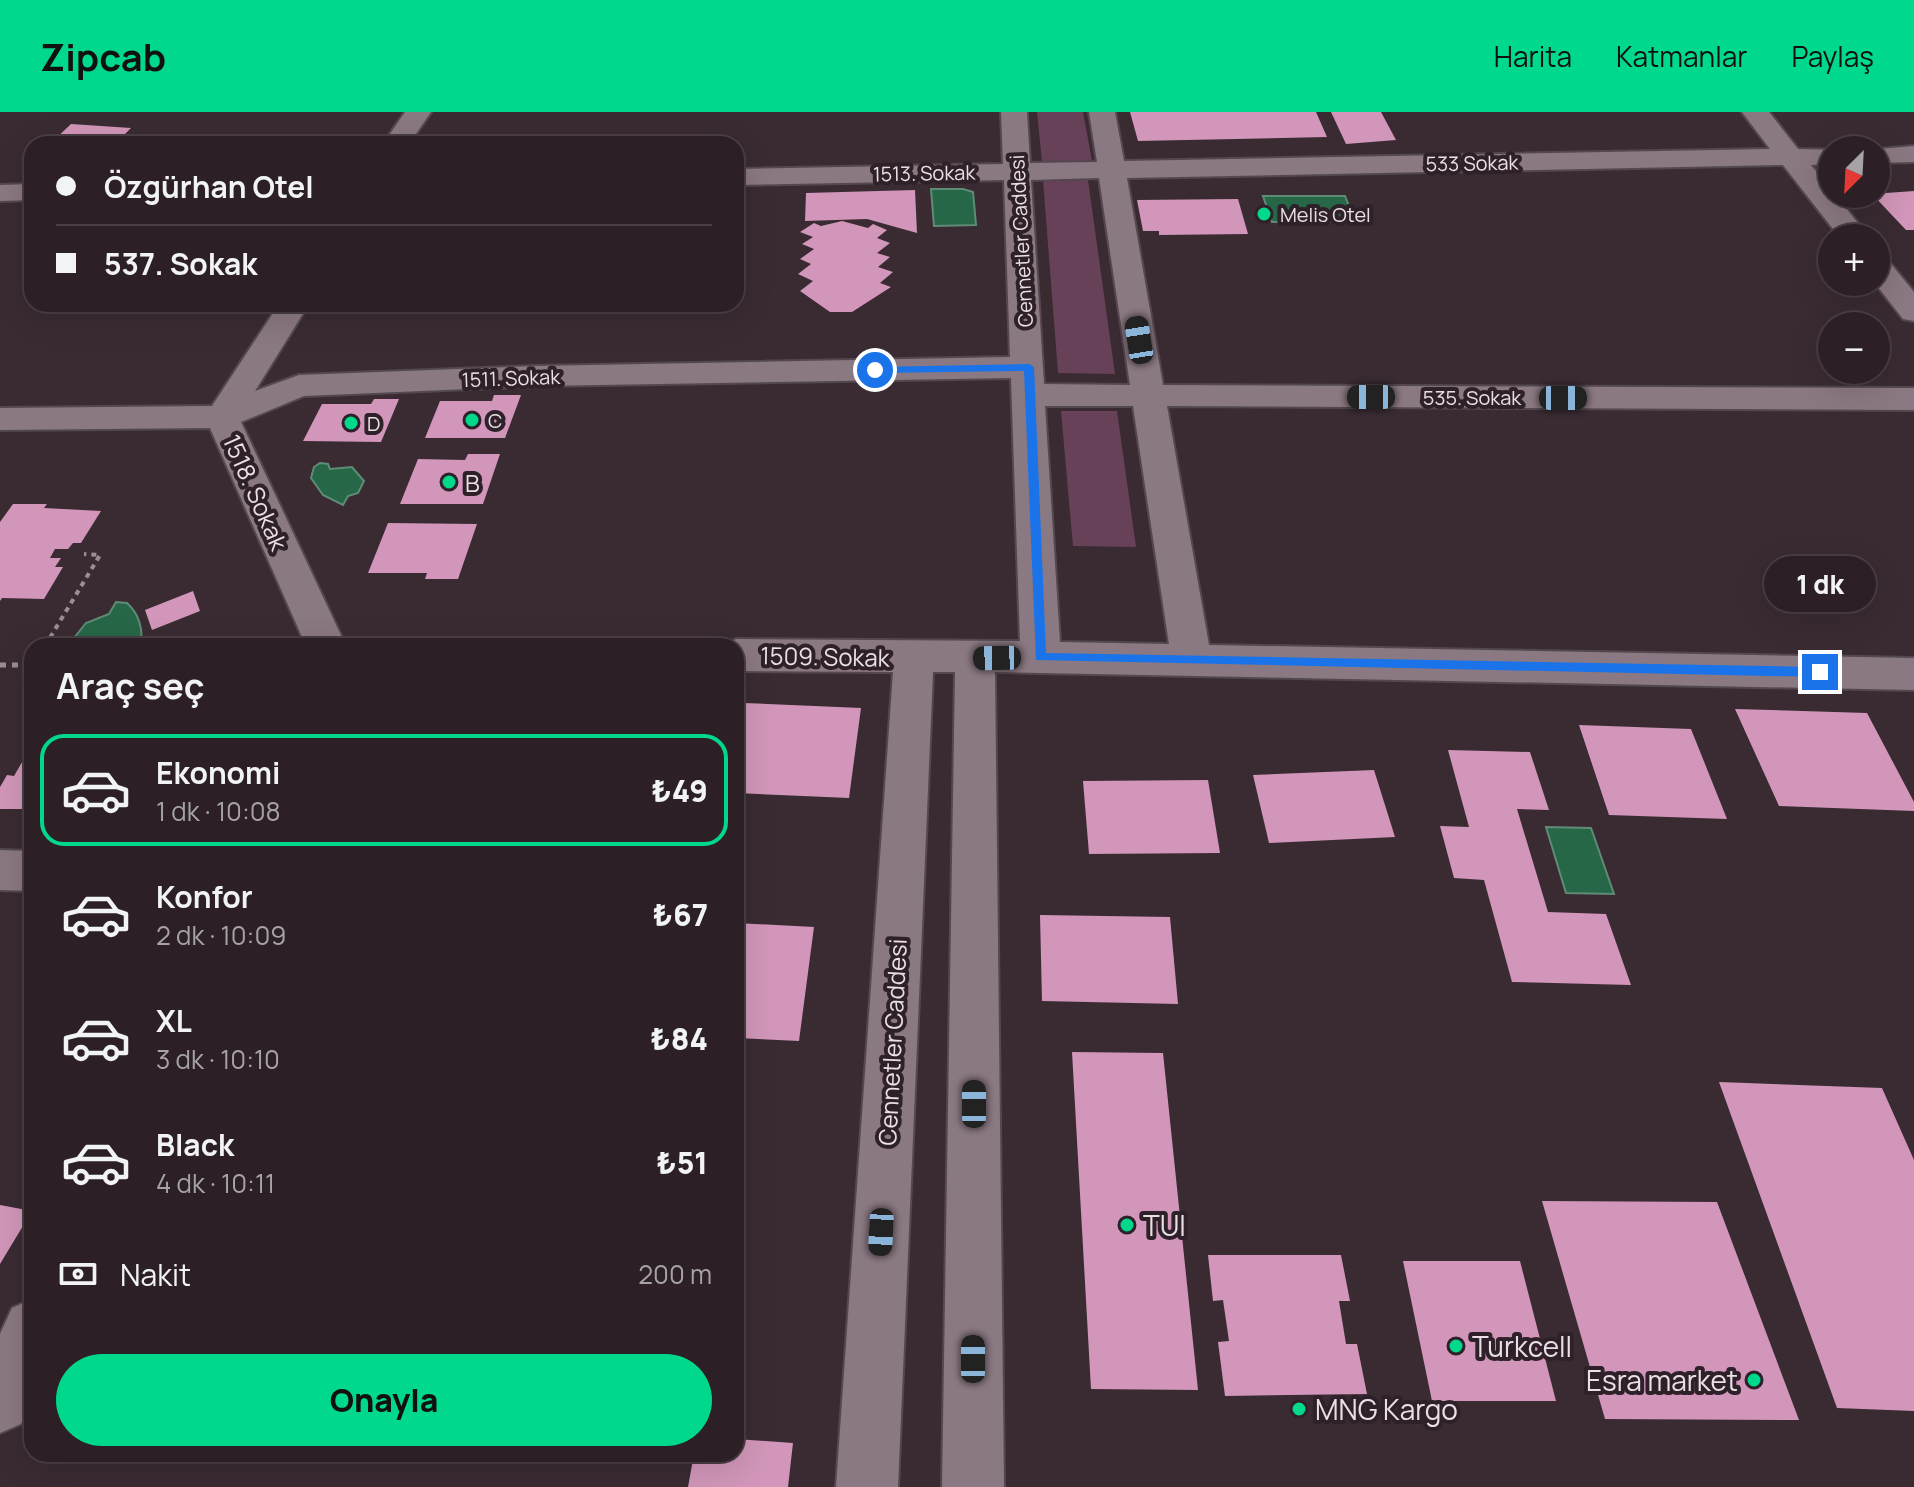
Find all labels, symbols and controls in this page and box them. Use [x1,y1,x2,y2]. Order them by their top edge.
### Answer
text: Zipcab [40,30,166,82]
text: Harita [1494,37,1572,75]
text: Katmanlar [1616,37,1747,75]
text: Paylaş [1791,37,1874,75]
north arrow [1818,136,1890,208]
map controls [1818,136,1890,384]
street label: 533 Sokak [1425,149,1520,177]
street label: Cennetler Caddesi [1003,154,1039,328]
street label: 1513. Sokak [873,159,977,187]
text: Özgürhan Otel [104,166,314,207]
place label: Melis Otel [1280,201,1371,228]
marker: Melis Otel [1255,205,1273,223]
button: + [1818,224,1890,296]
text: 537. Sokak [104,243,257,284]
button: − [1818,312,1890,384]
car [1123,314,1155,366]
route start [857,352,893,388]
street label: 1511. Sokak [461,363,562,393]
street label: 535. Sokak [1423,384,1522,411]
car [1347,385,1395,409]
car [1539,386,1587,410]
place label: C [488,407,502,434]
place label: D [367,410,380,437]
marker: C [463,411,481,429]
marker: D [342,414,360,432]
street label: 1518. Sokak [216,429,297,556]
place label: B [465,466,480,499]
marker: B [440,473,458,491]
callout: 1 dk [1764,556,1876,612]
text: 1 dk [1796,566,1844,602]
street label: 1509. Sokak [760,638,891,674]
car [973,646,1021,670]
route end [1802,654,1838,690]
text: Araç seç [56,661,205,710]
text: Ekonomi [156,752,280,793]
icon: car [60,754,132,826]
text: ₺49 [651,770,708,811]
text: 1 dk · 10:08 [156,793,281,829]
text: Konfor [156,876,253,917]
icon: car [60,878,132,950]
text: ₺67 [653,894,708,935]
text: 2 dk · 10:09 [156,917,286,953]
street label: Cennetler Caddesi [870,938,914,1146]
text: XL [156,1000,192,1041]
icon: car [60,1002,132,1074]
text: ₺84 [651,1018,708,1059]
text: 3 dk · 10:10 [156,1041,280,1077]
car [962,1080,986,1128]
text: Black [156,1124,234,1165]
icon: car [60,1126,132,1198]
text: ₺51 [656,1142,708,1183]
text: 4 dk · 10:11 [156,1165,275,1201]
place label: TUI [1143,1206,1186,1244]
car [868,1207,894,1257]
marker: TUI [1118,1216,1136,1234]
icon: cash [56,1252,100,1296]
text: Nakit [120,1254,191,1295]
text: 200 m [638,1256,712,1292]
place label: Turkcell [1472,1327,1572,1365]
car [961,1335,985,1383]
marker: Turkcell [1447,1337,1465,1355]
button: Onayla [56,1354,712,1446]
place label: Esra market [1586,1361,1738,1399]
marker: Esra market [1745,1371,1763,1389]
place label: MNG Kargo [1315,1390,1458,1428]
marker: MNG Kargo [1290,1400,1308,1418]

